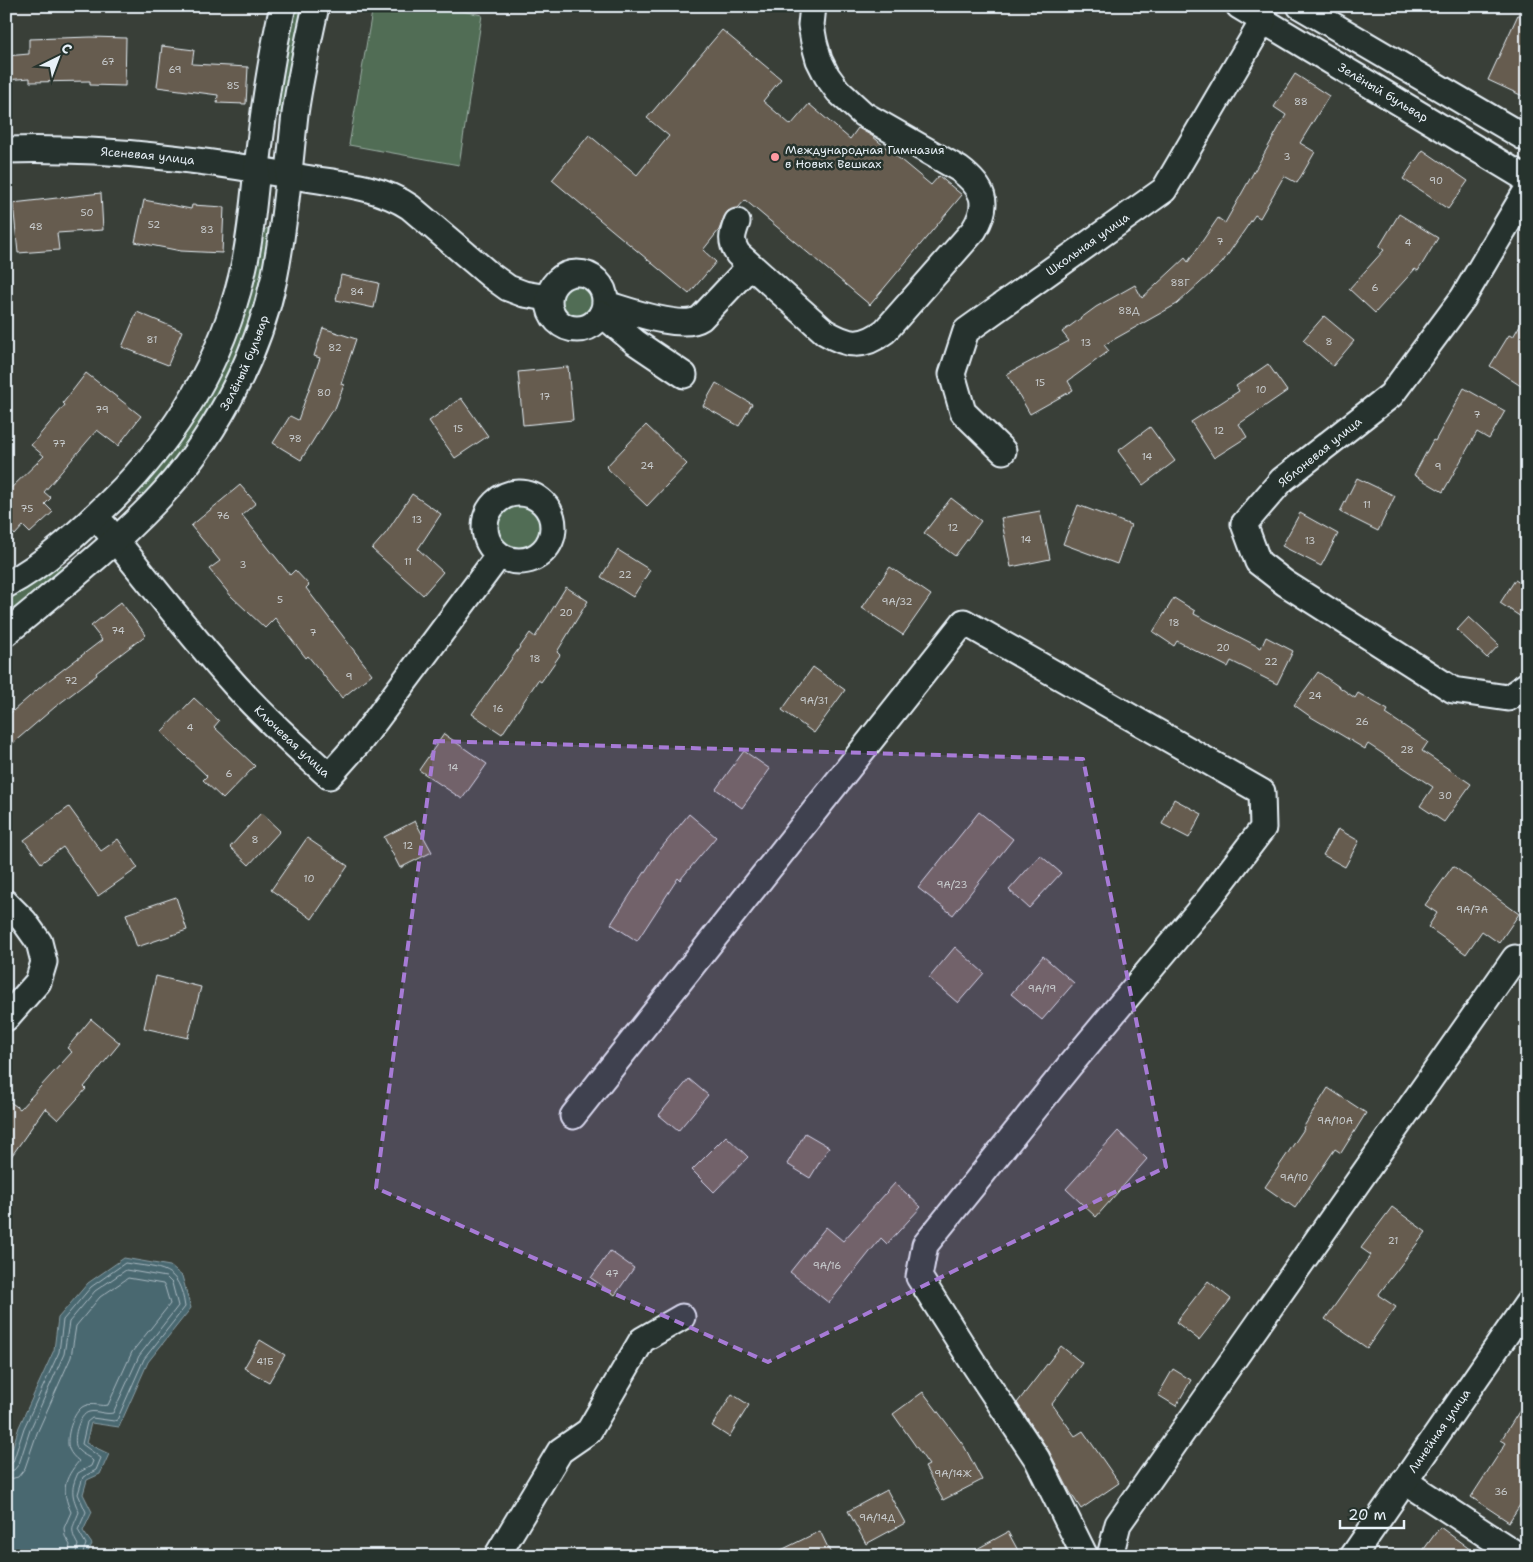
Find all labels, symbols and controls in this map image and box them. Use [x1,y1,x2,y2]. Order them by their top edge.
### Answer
north arrow [32,32,82,82]
text: С [57,39,76,58]
house number: 67 [102,55,114,68]
street label: Зелёный бульвар [1335,59,1431,126]
house number: 69 [168,63,182,76]
house number: 85 [227,79,239,92]
house number: 88 [1294,95,1308,108]
place label: Международная Гимназия в Новых Вешках [785,142,945,172]
street label: Ясеневая улица [100,144,196,169]
house number: 3 [1284,150,1291,163]
marker: Международная Гимназия в Новых Вешках [769,151,781,163]
house number: 90 [1429,174,1443,187]
house number: 50 [80,206,94,219]
street label: Школьная улица [1043,209,1133,280]
house number: 52 [148,218,160,231]
house number: 48 [29,220,43,233]
house number: 83 [200,223,214,236]
house number: 7 [1217,235,1224,248]
house number: 4 [1405,236,1412,249]
house number: 88Г [1170,276,1190,289]
house number: 6 [1372,281,1379,294]
house number: 84 [350,285,364,298]
house number: 88Д [1118,304,1140,317]
street label: Зелёный бульвар [216,313,272,413]
house number: 81 [147,333,157,346]
house number: 8 [1326,335,1333,348]
house number: 13 [1081,336,1091,349]
house number: 82 [328,341,342,354]
house number: 15 [1035,376,1045,389]
house number: 10 [1256,383,1266,396]
house number: 80 [317,386,331,399]
house number: 17 [540,390,550,403]
house number: 79 [95,403,109,416]
house number: 7 [1474,408,1481,421]
street label: Яблоневая улица [1275,413,1365,491]
house number: 15 [453,422,463,435]
house number: 12 [1214,424,1224,437]
house number: 78 [288,432,302,445]
house number: 77 [52,437,66,450]
house number: 14 [1142,450,1152,463]
house number: 24 [640,459,654,472]
house number: 9 [1435,460,1442,473]
house number: 11 [1363,498,1371,511]
house number: 75 [21,502,33,515]
house number: 76 [216,509,230,522]
house number: 13 [412,513,422,526]
house number: 12 [948,521,958,534]
house number: 14 [1021,533,1031,546]
house number: 13 [1305,534,1315,547]
house number: 11 [404,555,412,568]
house number: 3 [240,558,247,571]
house number: 22 [618,568,632,581]
house number: 5 [277,593,283,606]
house number: 9А/32 [881,595,913,608]
house number: 20 [559,606,573,619]
house number: 18 [1168,616,1180,629]
house number: 74 [111,624,125,637]
house number: 7 [310,626,317,639]
house number: 20 [1216,641,1230,654]
house number: 18 [529,652,541,665]
house number: 22 [1264,655,1278,668]
house number: 9 [346,670,353,683]
house number: 72 [64,674,78,687]
house number: 24 [1308,689,1322,702]
house number: 9А/31 [800,694,828,707]
street label: Ключевая улица [251,702,334,781]
house number: 16 [493,702,503,715]
house number: 26 [1355,715,1369,728]
house number: 4 [187,721,194,734]
house number: 28 [1400,743,1414,756]
house number: 14 [448,761,458,774]
house number: 6 [226,767,233,780]
house number: 30 [1438,789,1452,802]
house number: 8 [252,833,259,846]
house number: 12 [403,839,413,852]
house number: 10 [304,872,314,885]
house number: 9А/23 [936,878,968,891]
house number: 9А/7А [1456,903,1488,916]
house number: 9А/19 [1028,982,1056,995]
house number: 9А/10А [1317,1114,1353,1127]
house number: 9А/10 [1280,1171,1308,1184]
house number: 21 [1388,1234,1398,1247]
house number: 9А/16 [813,1259,841,1272]
house number: 47 [605,1267,619,1280]
house number: 41Б [256,1355,274,1368]
street label: Линейная улица [1405,1385,1474,1476]
house number: 9А/14Ж [934,1467,972,1480]
house number: 36 [1494,1485,1508,1498]
scale bar [1340,1497,1404,1529]
text: 20 m [1348,1505,1387,1525]
house number: 9А/14Д [859,1511,895,1524]

